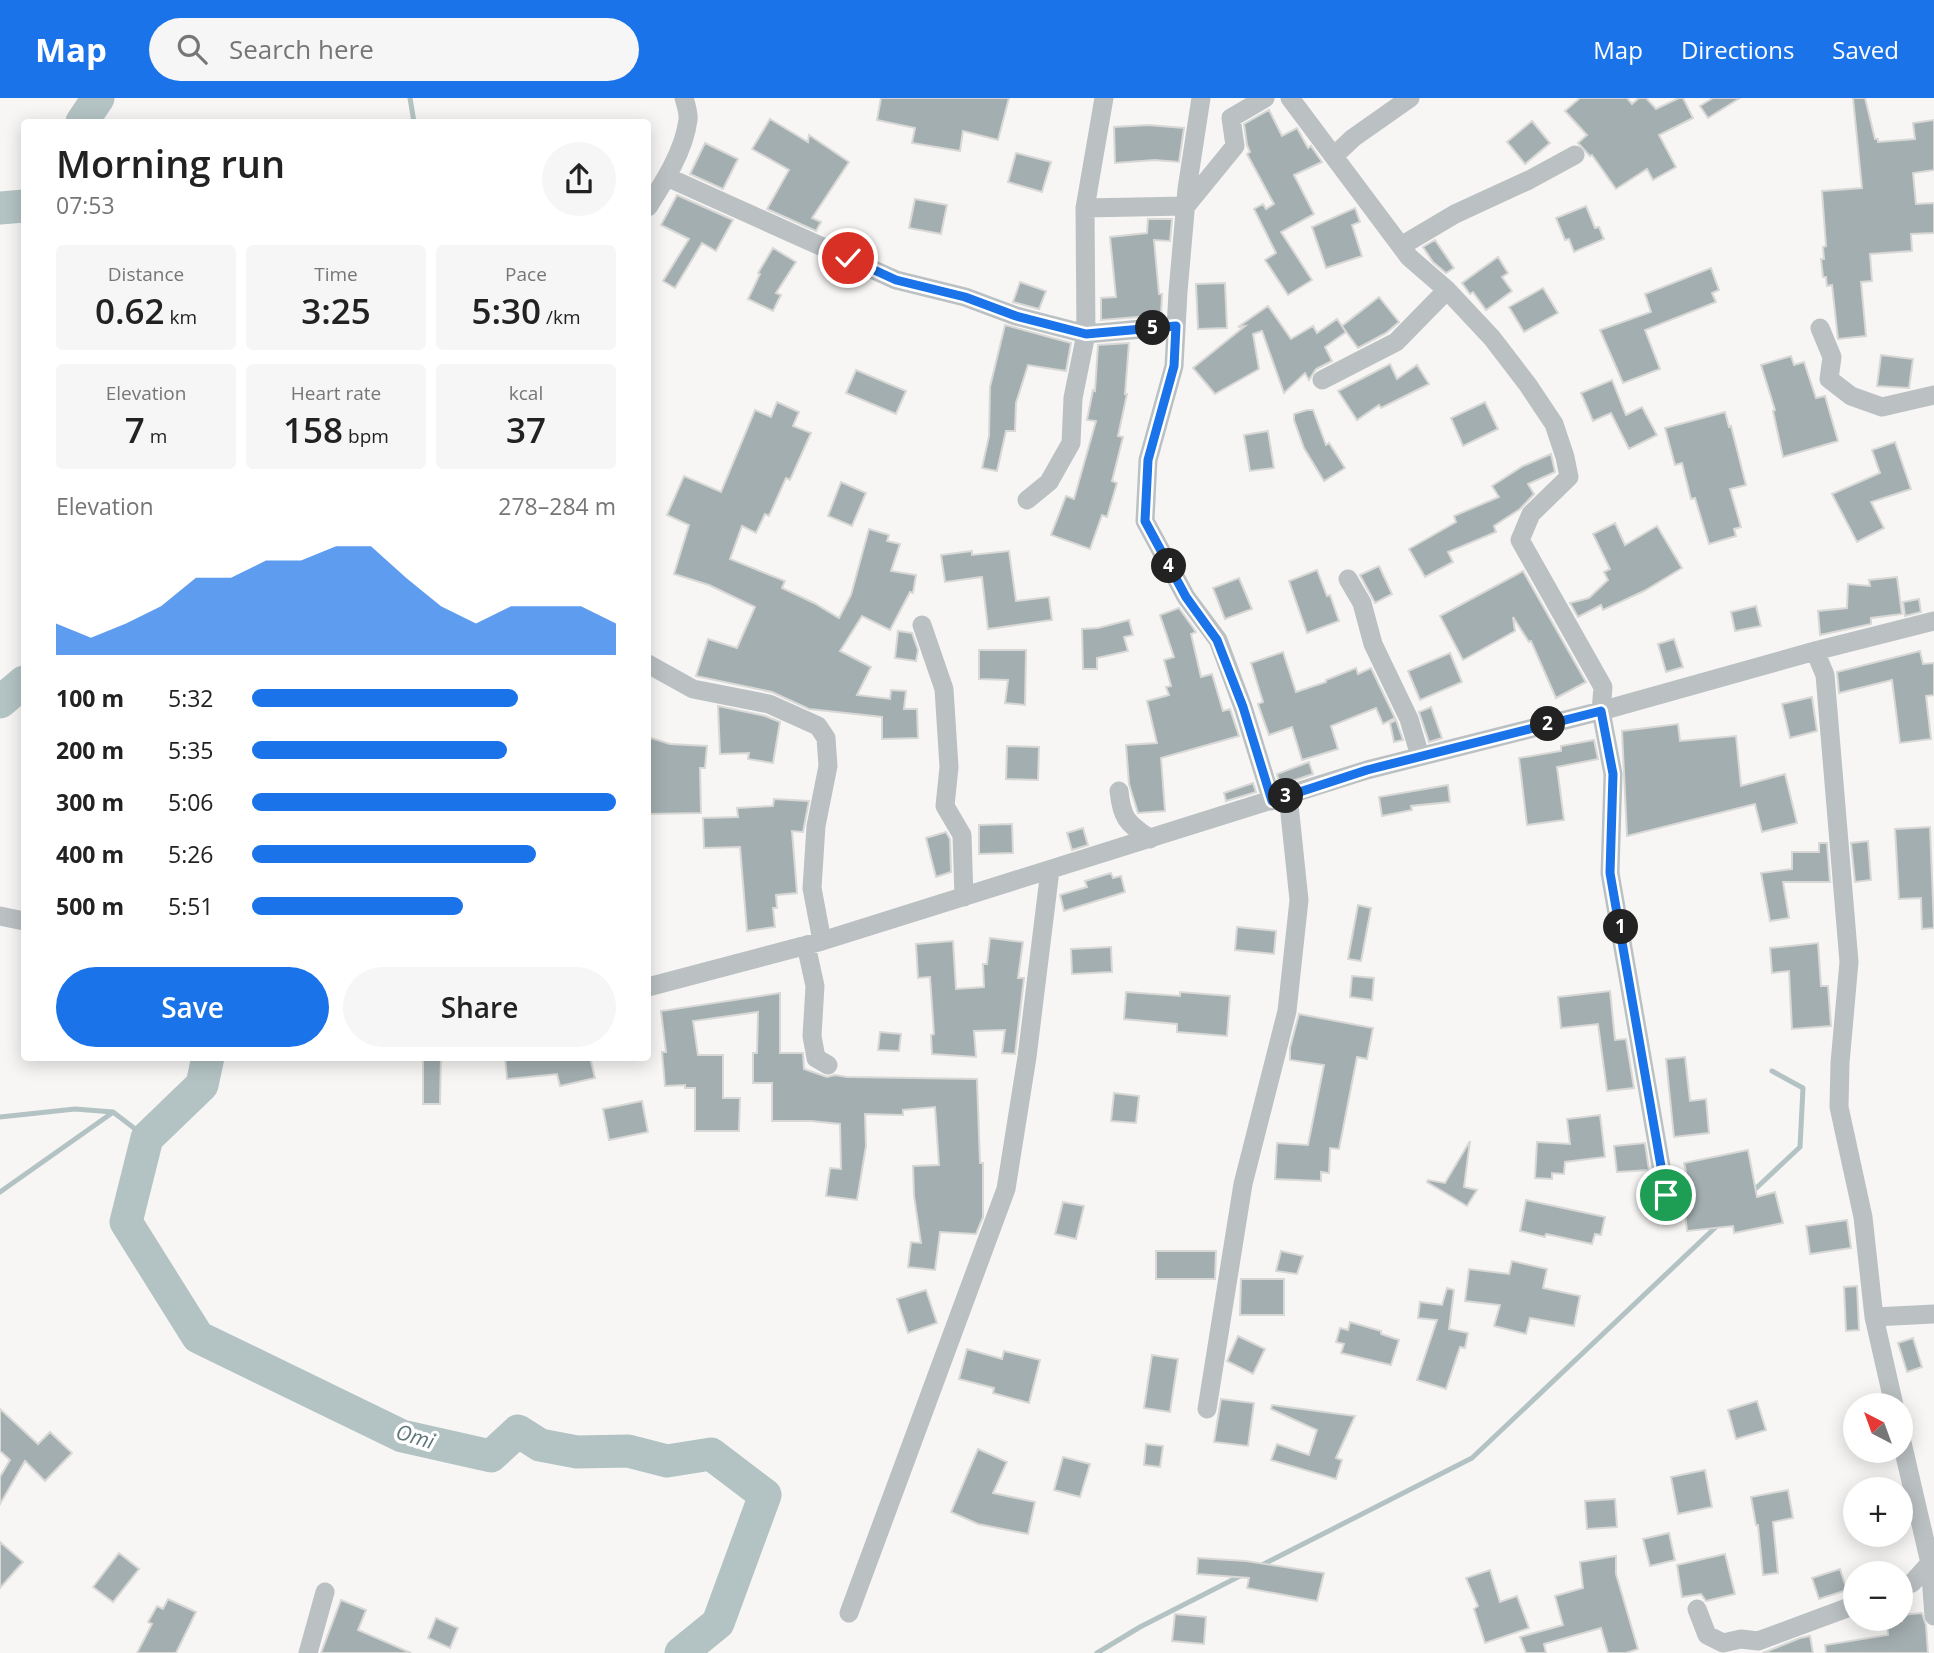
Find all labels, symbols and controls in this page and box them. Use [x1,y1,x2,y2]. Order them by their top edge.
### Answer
search box [149,18,639,81]
text: Map [35,27,107,72]
icon: search [173,30,211,68]
text: Search here [229,31,374,67]
text: Map [1593,33,1643,66]
text: Directions [1681,33,1794,66]
text: Saved [1832,33,1899,66]
text: Morning run [56,137,285,189]
button: share [542,142,616,216]
text: 07:53 [56,189,115,221]
pin [818,228,878,288]
icon: check [829,239,867,277]
text: Distance [108,261,184,287]
text: Time [314,261,358,287]
text: Pace [505,261,547,287]
text: 0.62 [95,287,165,334]
text: 3:25 [301,287,371,334]
text: 5:30 [471,287,541,334]
text: km [165,304,197,330]
text: /km [541,304,581,330]
pin: 5 [1136,310,1170,345]
text: 5 [1147,314,1158,340]
text: Elevation [106,380,186,406]
text: Heart rate [291,380,381,406]
text: kcal [509,380,543,406]
text: 7 [125,406,145,453]
text: 158 [283,406,343,453]
text: 37 [506,406,546,453]
text: m [145,423,167,449]
text: bpm [343,423,389,449]
text: Elevation [56,490,154,522]
text: 278–284 m [498,490,616,522]
pin: 4 [1152,548,1186,584]
text: 4 [1163,552,1174,578]
text: 100 m [56,682,124,714]
text: 5:32 [168,682,214,714]
pin: 2 [1530,706,1566,742]
text: 2 [1542,710,1553,736]
text: 200 m [56,734,124,766]
text: 5:35 [168,734,214,766]
pin: 3 [1268,778,1304,814]
text: 3 [1280,782,1291,808]
text: 300 m [56,786,124,818]
text: 5:06 [168,786,214,818]
text: 400 m [56,838,124,870]
text: 5:26 [168,838,214,870]
text: 500 m [56,890,124,922]
text: 5:51 [168,890,214,922]
pin: 1 [1604,910,1638,944]
text: 1 [1615,913,1626,939]
button: Save [56,967,329,1047]
button: Share [343,967,616,1047]
pin [1636,1165,1696,1225]
icon: arrive [1647,1176,1685,1214]
north arrow [1843,1393,1913,1463]
map controls [1843,1393,1913,1631]
water label: Omi [393,1417,439,1455]
button: + [1843,1477,1913,1547]
button: − [1843,1561,1913,1631]

